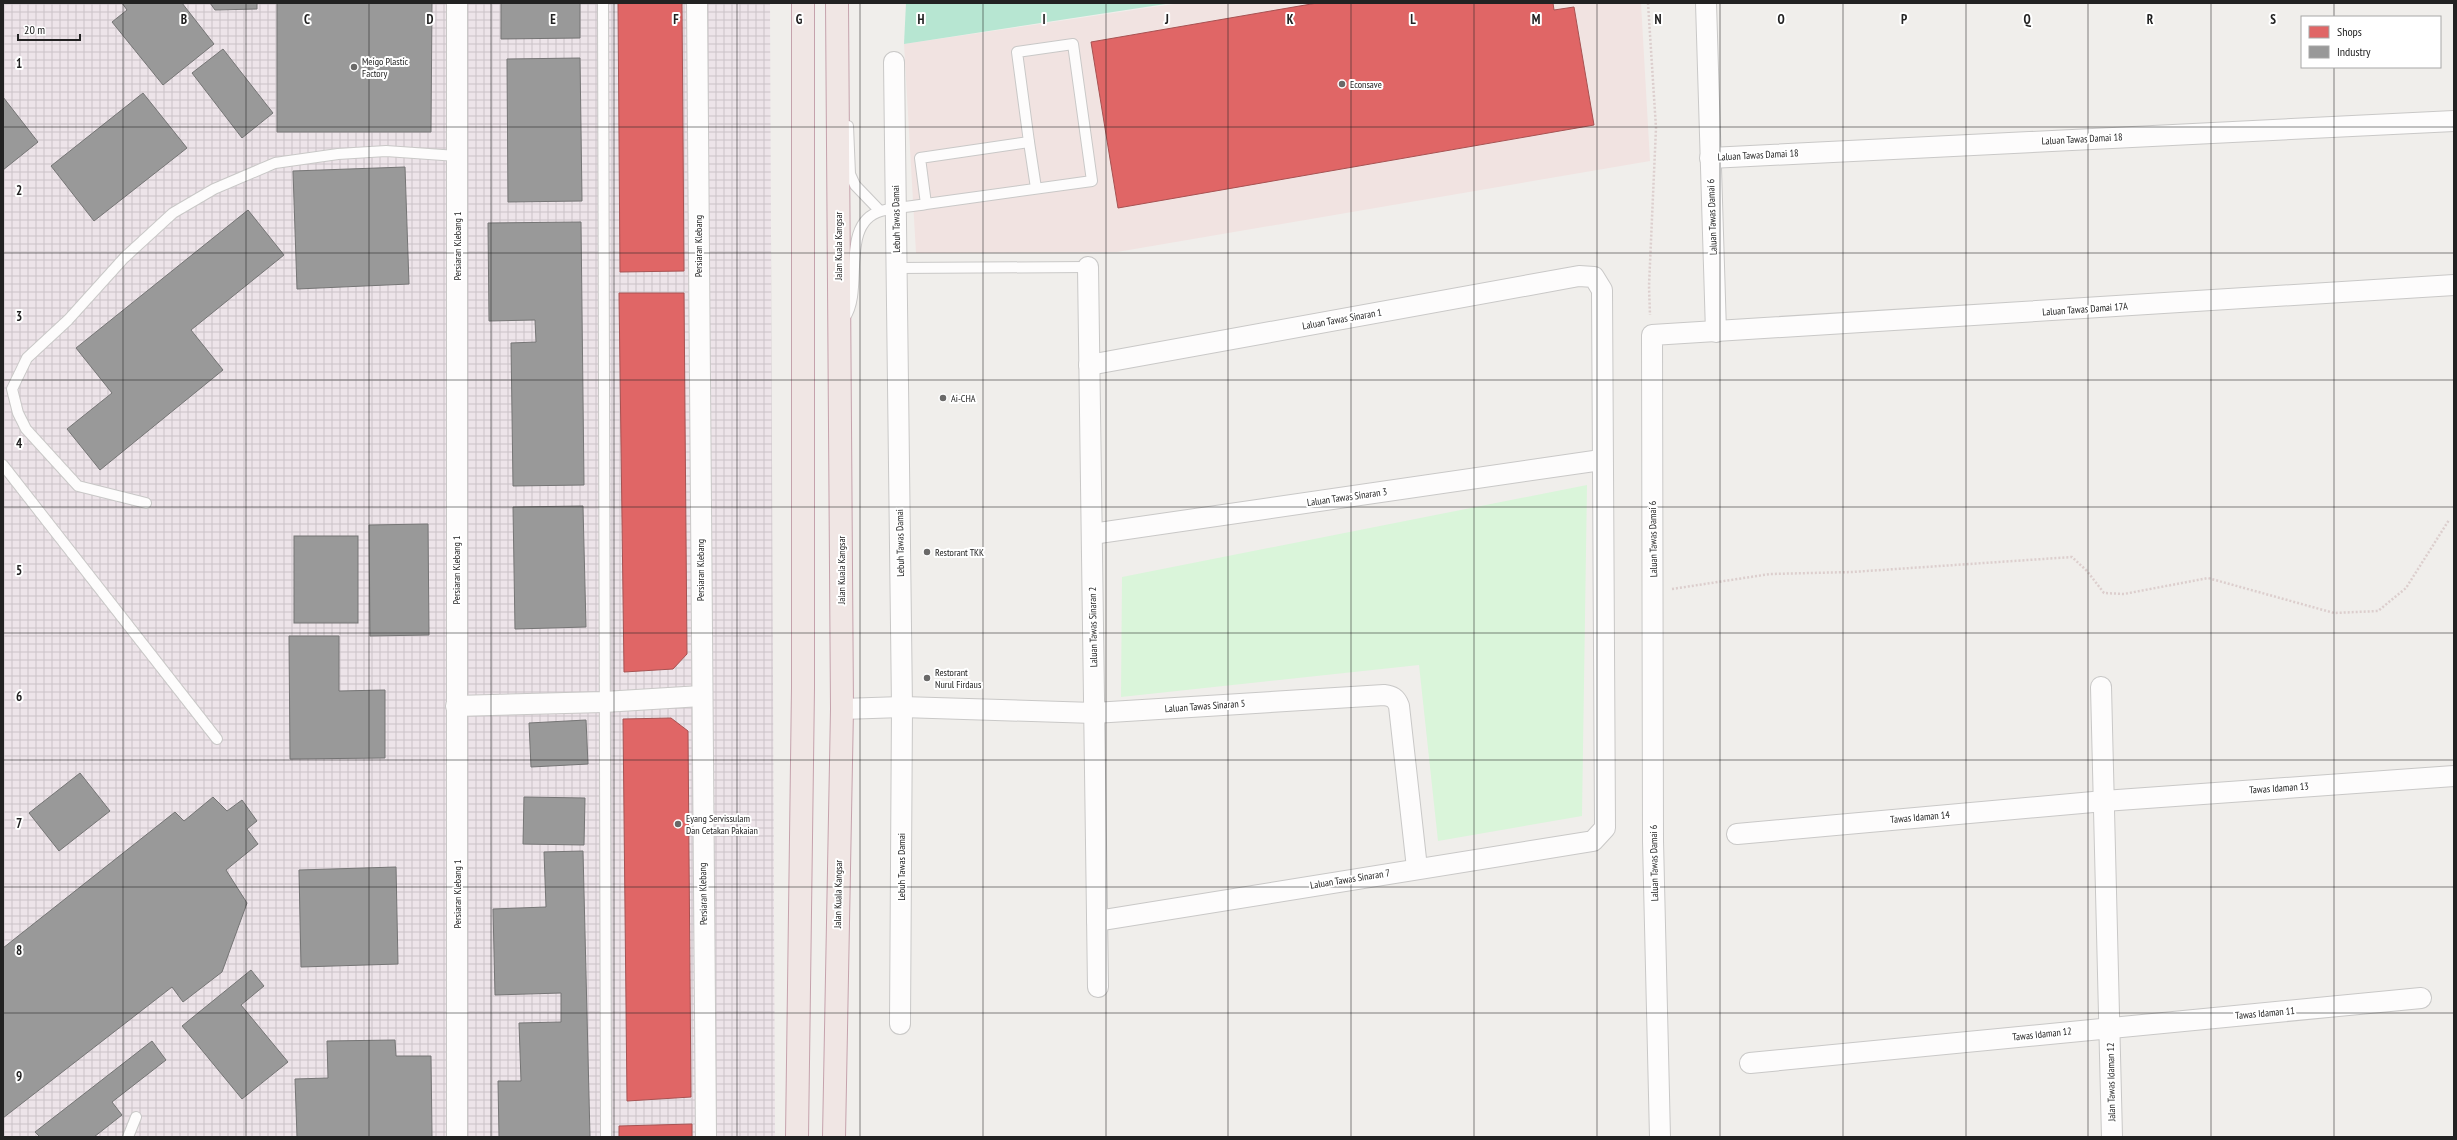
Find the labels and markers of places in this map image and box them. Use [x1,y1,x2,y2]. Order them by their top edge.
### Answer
place label: Meigo Plastic Factory [362,55,409,80]
marker: Meigo Plastic Factory [349,62,359,72]
place label: Econsave [1350,78,1382,91]
marker: Econsave [1337,79,1347,89]
place label: Ai-CHA [951,392,976,405]
marker: Ai-CHA [938,393,948,403]
place label: Restorant TKK [935,546,984,559]
marker: Restorant TKK [922,547,932,557]
place label: Restorant Nurul Firdaus [935,666,982,691]
marker: Restorant Nurul Firdaus [922,673,932,683]
place label: Eyang Servissulam Dan Cetakan Pakaian [686,812,758,837]
marker: Eyang Servissulam Dan Cetakan Pakaian [673,819,683,829]

